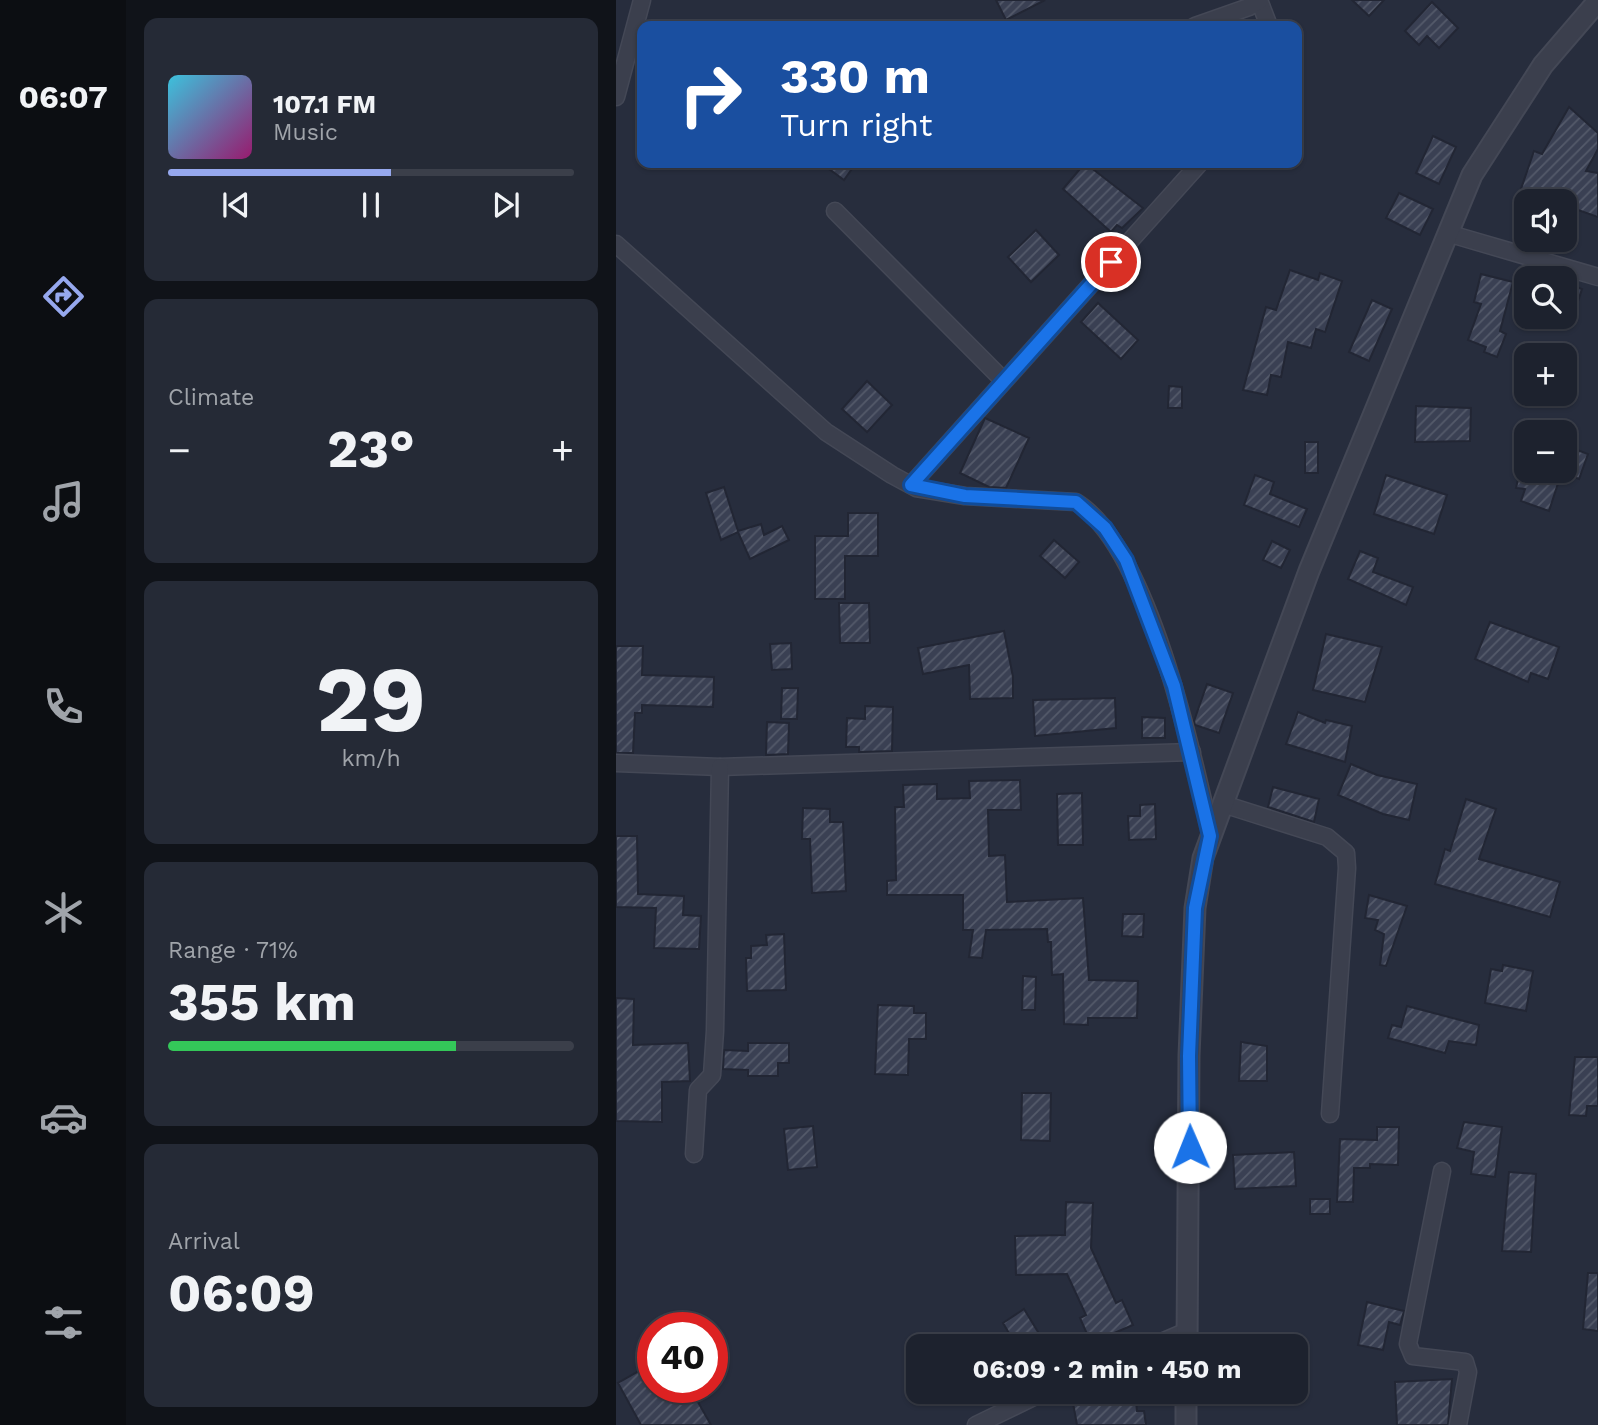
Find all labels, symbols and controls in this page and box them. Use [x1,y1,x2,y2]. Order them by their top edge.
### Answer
text: 330 m [780,47,930,105]
icon: right [665,49,756,140]
text: 06:07 [18,78,108,116]
text: 107.1 FM [273,89,376,119]
text: Turn right [780,106,932,144]
text: Music [273,119,338,146]
icon: previous [217,186,255,224]
icon: pause [352,186,390,224]
icon: next [487,186,525,224]
map controls [1514,189,1577,483]
button: sound [1514,189,1577,252]
pin [1081,232,1141,292]
icon: arrive [1092,243,1130,281]
button: search [1514,266,1577,329]
icon: directions [39,272,88,321]
button: + [1514,343,1577,406]
text: Climate [168,384,254,411]
text: 23° [327,419,415,480]
button: − [1514,420,1577,483]
text: − [168,428,191,472]
text: + [551,428,574,472]
icon: music [39,477,88,526]
text: 29 [316,646,426,753]
icon: phone [39,682,88,731]
text: km/h [341,745,401,772]
icon: climate [39,888,88,937]
text: Range · 71% [168,937,298,964]
text: 355 km [168,972,356,1033]
icon: car [39,1093,88,1142]
position arrow [1153,1110,1227,1184]
text: Arrival [168,1228,240,1255]
text: 06:09 [168,1263,315,1324]
icon: filters [39,1298,88,1347]
speed limit sign: 40 [637,1312,728,1403]
text: 06:09 · 2 min · 450 m [972,1354,1242,1384]

